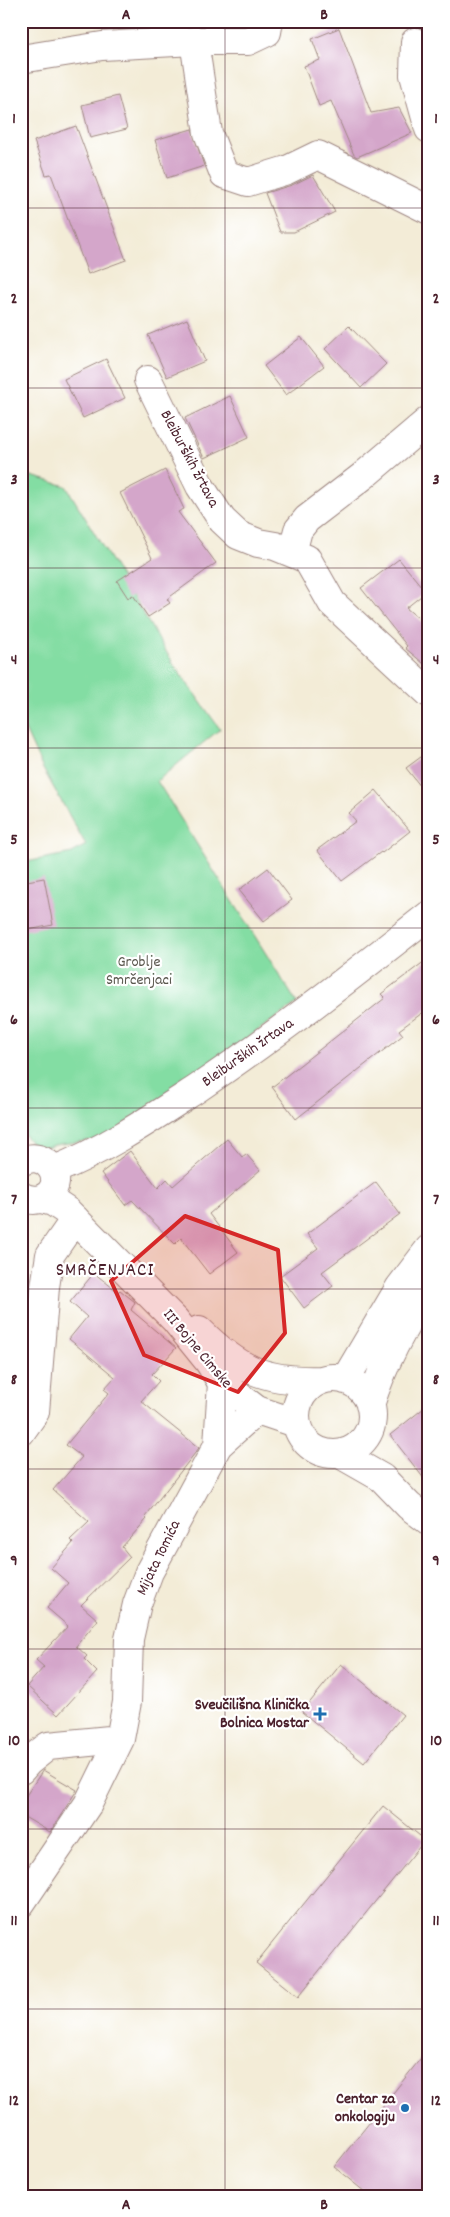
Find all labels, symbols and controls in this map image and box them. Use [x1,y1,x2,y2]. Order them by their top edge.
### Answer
text: A [122,4,131,27]
text: B [320,4,328,27]
text: 1 [12,108,16,131]
text: 1 [434,108,438,131]
text: 2 [11,288,18,311]
text: 2 [433,288,440,311]
street label: Bleiburških žrtava [154,406,225,512]
text: 3 [10,469,18,492]
text: 3 [432,469,440,492]
text: 4 [11,649,17,672]
text: 4 [433,649,439,672]
text: 5 [10,829,18,852]
text: 5 [432,829,440,852]
park label: Groblje Smrčenjaci [106,951,172,992]
text: 6 [10,1009,18,1032]
text: 6 [432,1009,440,1032]
street label: Bleiburških žrtava [197,1012,299,1093]
text: 7 [11,1189,17,1212]
text: 7 [433,1189,439,1212]
district label: SMRČENJACI [56,1258,154,1285]
street label: III Bojne Cimske [157,1304,237,1394]
text: 8 [11,1369,18,1392]
text: 8 [433,1369,440,1392]
street label: Mijata Tomića [131,1516,187,1599]
text: 9 [10,1550,18,1573]
text: 9 [432,1550,440,1573]
place label: Sveučilišna Klinička Bolnica Mostar [195,1694,310,1735]
marker: Sveučilišna Klinička Bolnica Mostar [313,1707,327,1721]
text: 10 [8,1730,20,1753]
text: 10 [430,1730,442,1753]
text: 11 [10,1910,18,1933]
text: 11 [432,1910,440,1933]
place label: Centar za onkologiju [335,2088,396,2129]
text: 12 [9,2090,19,2113]
text: 12 [431,2090,441,2113]
marker: Centar za onkologiju [399,2102,411,2114]
text: A [122,2194,131,2217]
text: B [320,2194,328,2217]

